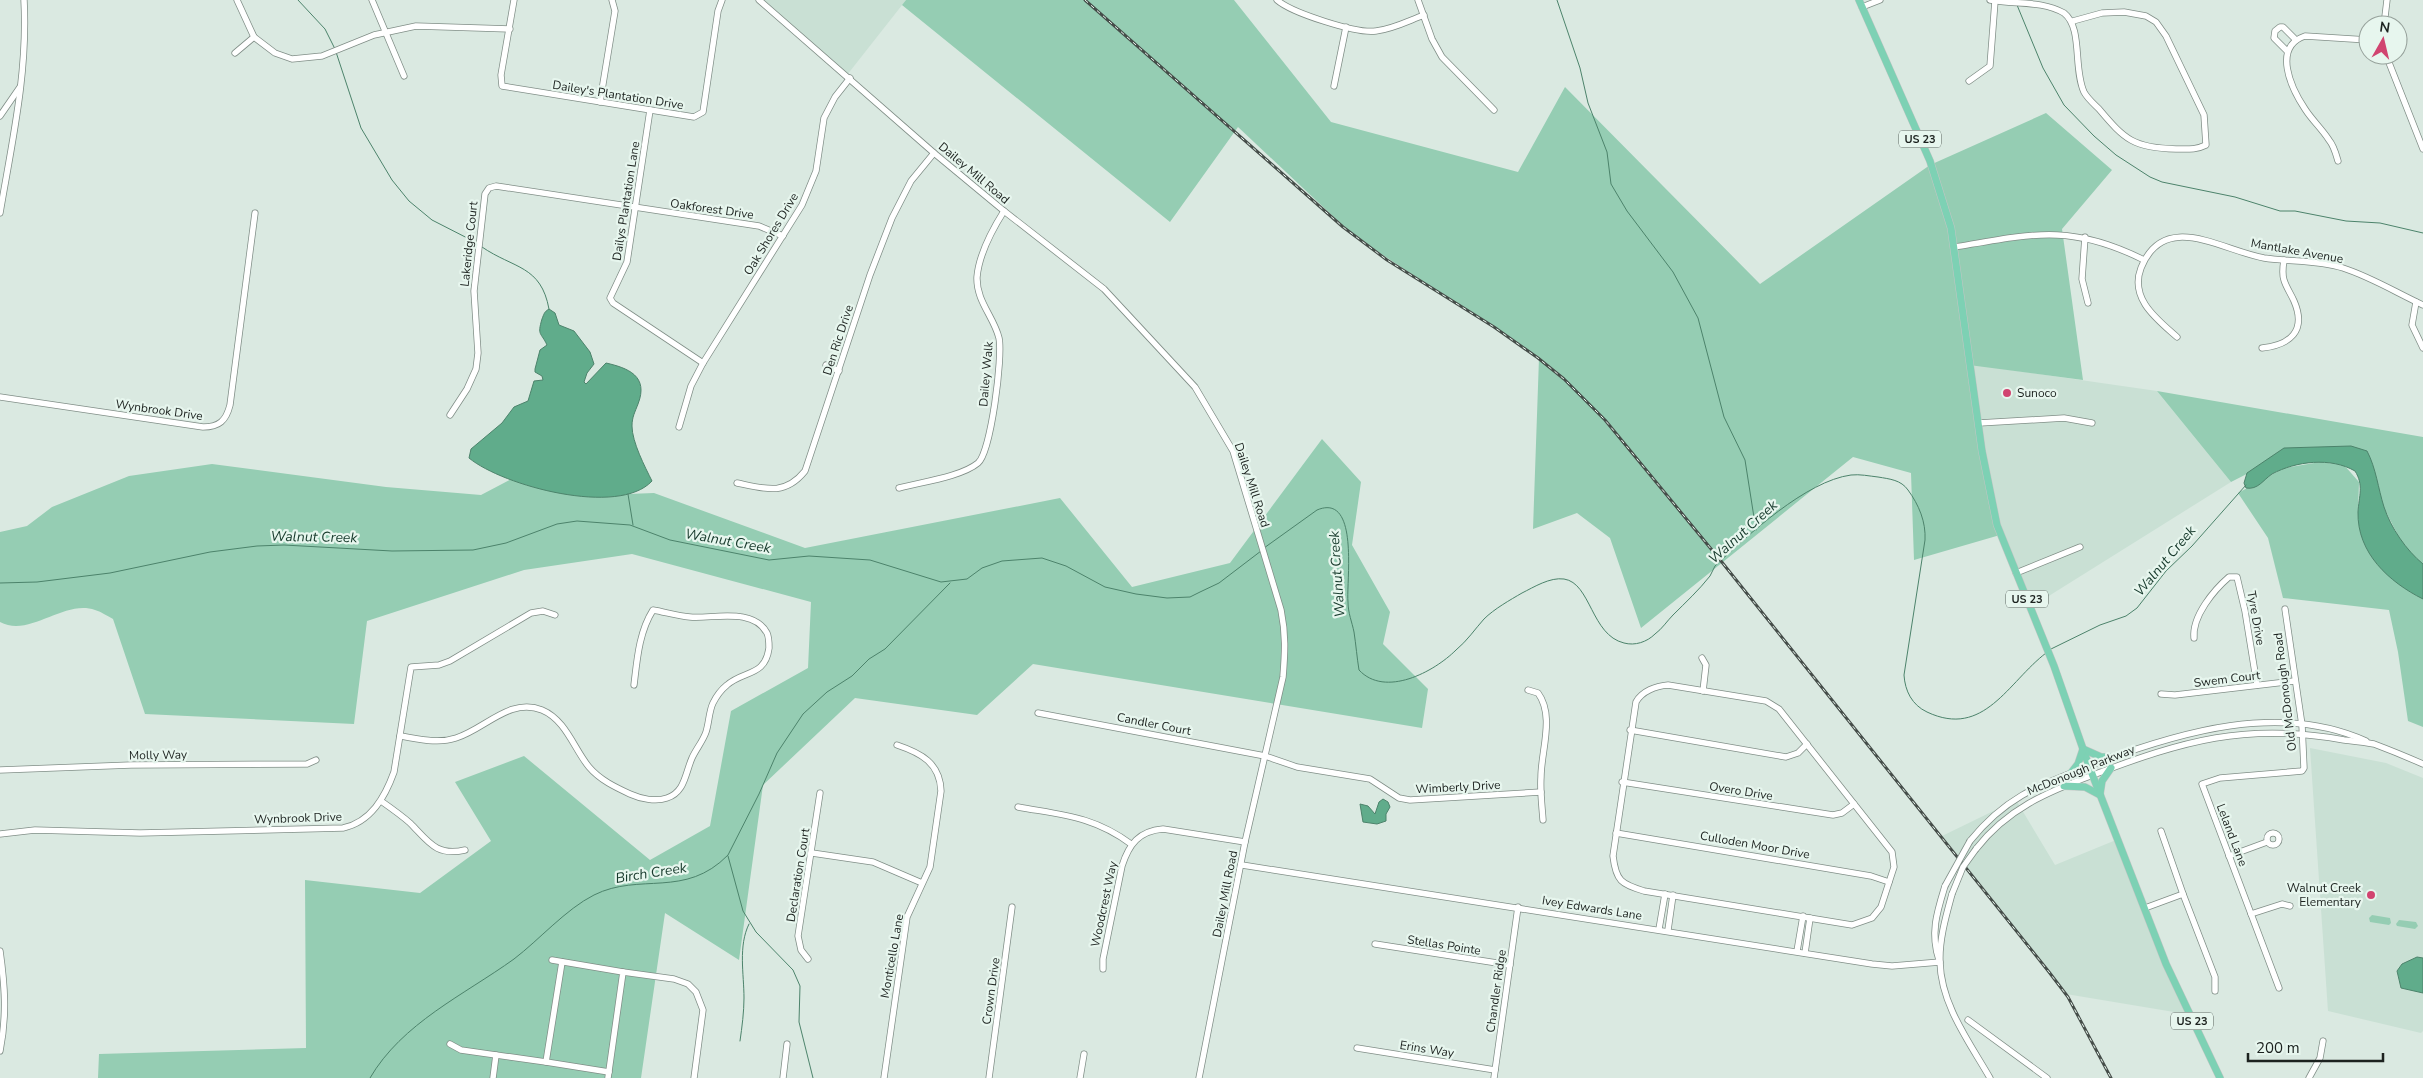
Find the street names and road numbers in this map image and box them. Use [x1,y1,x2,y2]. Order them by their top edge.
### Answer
street label: Dailey's Plantation Drive [551,77,685,113]
road number: US 23 [1899,130,1941,148]
street label: Dailey Mill Road [935,139,1013,207]
street label: Dailys Plantation Lane [609,140,643,262]
street label: Oak Shores Drive [740,190,802,278]
street label: Oakforest Drive [669,195,755,223]
street label: Lakeridge Court [457,200,482,287]
street label: Mantlake Avenue [2249,235,2345,267]
street label: Den Ric Drive [819,303,857,377]
street label: Dailey Walk [975,340,997,407]
street label: Wynbrook Drive [114,396,204,424]
street label: Dailey Mill Road [1231,441,1273,529]
road number: US 23 [2006,590,2048,608]
street label: Tyre Drive [2243,590,2269,646]
street label: Old McDonough Road [2270,632,2300,752]
street label: Swem Court [2193,667,2262,691]
street label: Candler Court [1116,709,1193,739]
street label: McDonough Parkway [2025,741,2138,799]
street label: Molly Way [129,746,188,764]
street label: Wimberly Drive [1415,777,1501,797]
street label: Overo Drive [1708,778,1774,804]
street label: Leland Lane [2213,801,2251,869]
street label: Wynbrook Drive [254,808,342,828]
street label: Declaration Court [783,826,813,923]
street label: Culloden Moor Drive [1699,827,1811,863]
street label: Dailey Mill Road [1209,849,1241,939]
street label: Woodcrest Way [1087,859,1121,948]
street label: Ivey Edwards Lane [1541,892,1643,924]
street label: Monticello Lane [877,913,907,999]
street label: Stellas Pointe [1406,931,1482,959]
street label: Chandler Ridge [1482,949,1510,1033]
street label: Crown Drive [978,957,1004,1025]
road number: US 23 [2171,1012,2213,1030]
street label: Erins Way [1399,1037,1456,1061]

